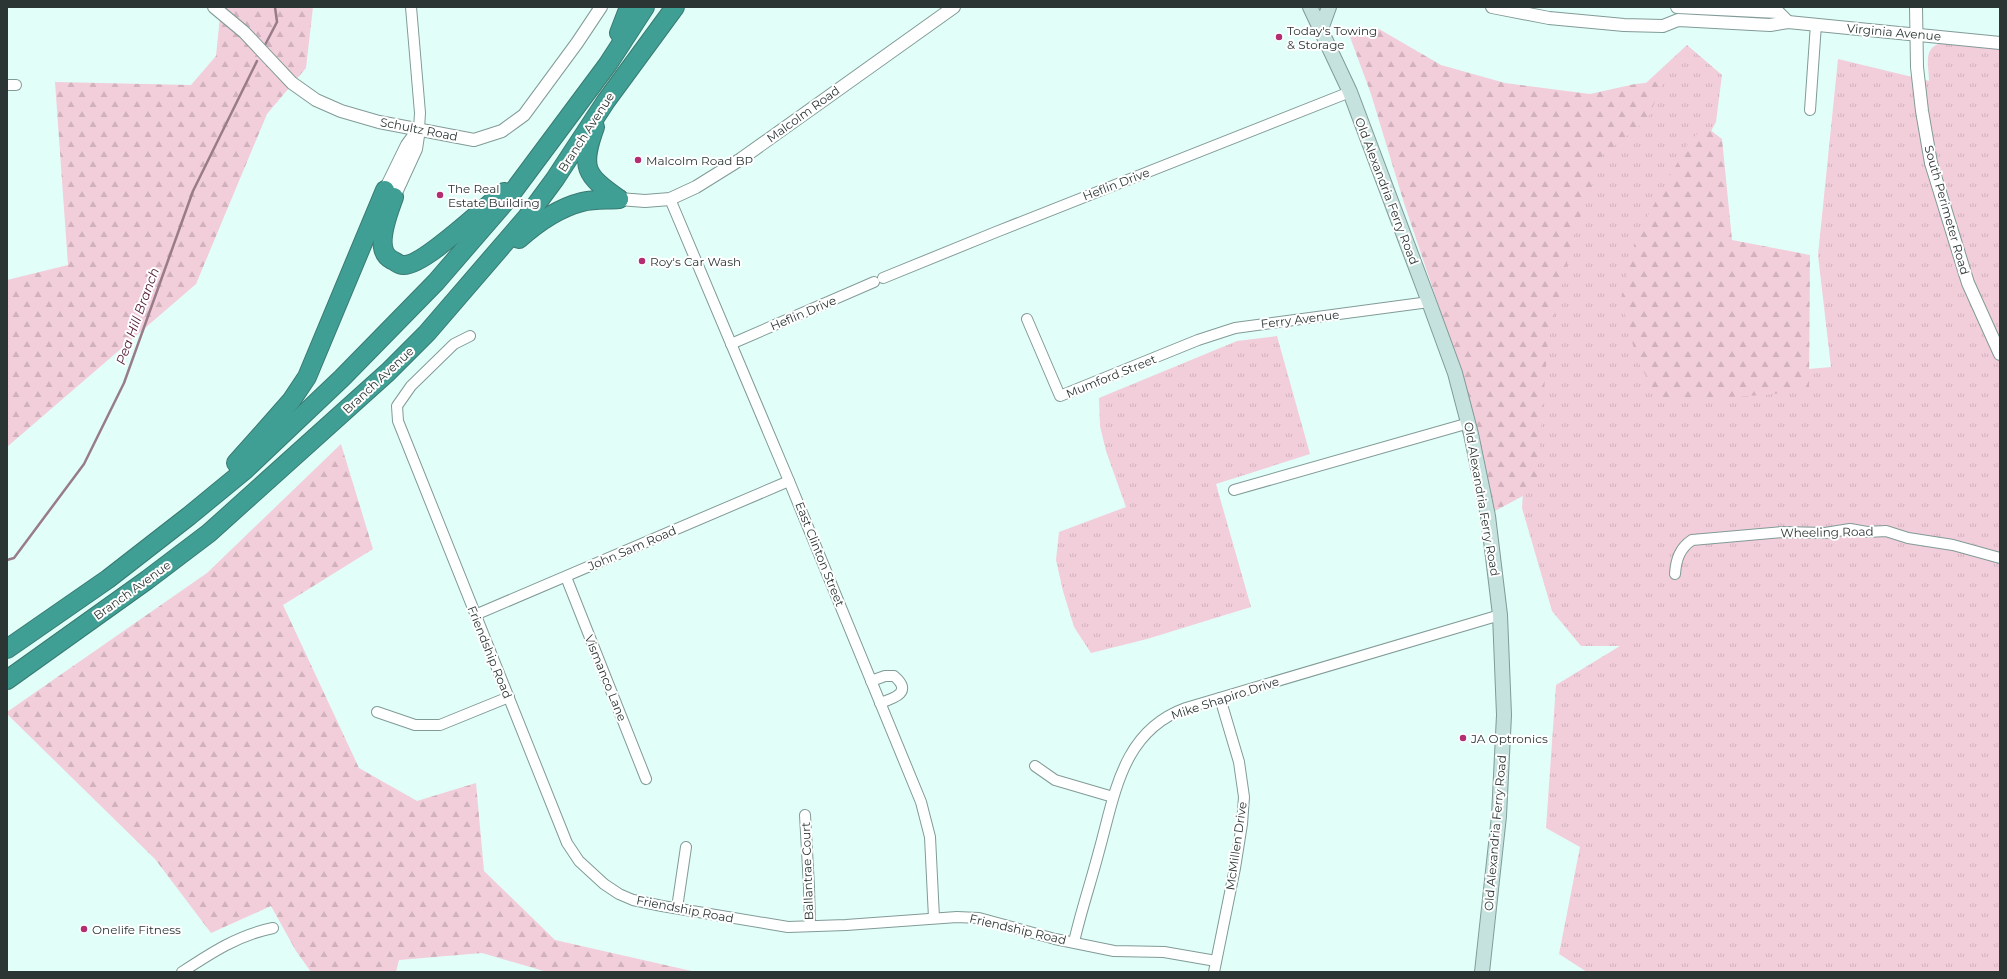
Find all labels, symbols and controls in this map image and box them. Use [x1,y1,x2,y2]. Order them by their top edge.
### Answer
street label: Virginia Avenue [1846,20,1942,44]
place label: Today's Towing & Storage [1287,23,1377,52]
marker: Today's Towing & Storage [1274,32,1284,42]
street label: Malcolm Road [764,83,842,145]
street label: Branch Avenue [555,89,617,175]
street label: Schultz Road [379,114,459,144]
street label: Old Alexandria Ferry Road [1352,115,1422,267]
street label: South Perimeter Road [1921,144,1973,276]
place label: Malcolm Road BP [646,153,753,168]
marker: Malcolm Road BP [633,155,643,165]
street label: Heflin Drive [1081,164,1151,204]
place label: The Real Estate Building [448,181,540,210]
marker: The Real Estate Building [435,190,445,200]
place label: Roy's Car Wash [650,254,741,269]
marker: Roy's Car Wash [637,256,647,266]
water label: Pea Hill Branch [112,265,162,367]
street label: Heflin Drive [768,292,838,334]
street label: Ferry Avenue [1260,307,1340,331]
street label: Branch Avenue [339,343,417,417]
street label: Mumford Street [1064,351,1158,401]
street label: Old Alexandria Ferry Road [1461,421,1503,577]
street label: East Clinton Street [792,499,848,609]
street label: John Sam Road [585,523,678,574]
street label: Wheeling Road [1780,524,1874,540]
street label: Branch Avenue [90,557,174,623]
street label: Friendship Road [465,603,515,701]
street label: Vismanco Lane [582,633,630,723]
street label: Mike Shapiro Drive [1169,673,1281,723]
place label: JA Optronics [1470,731,1548,746]
marker: JA Optronics [1458,733,1468,743]
street label: Old Alexandria Ferry Road [1481,754,1509,912]
street label: McMillen Drive [1222,801,1250,891]
street label: Ballantrae Court [798,822,816,920]
street label: Friendship Road [635,892,735,926]
street label: Friendship Road [968,911,1068,947]
place label: Onelife Fitness [92,922,181,937]
marker: Onelife Fitness [79,924,89,934]

